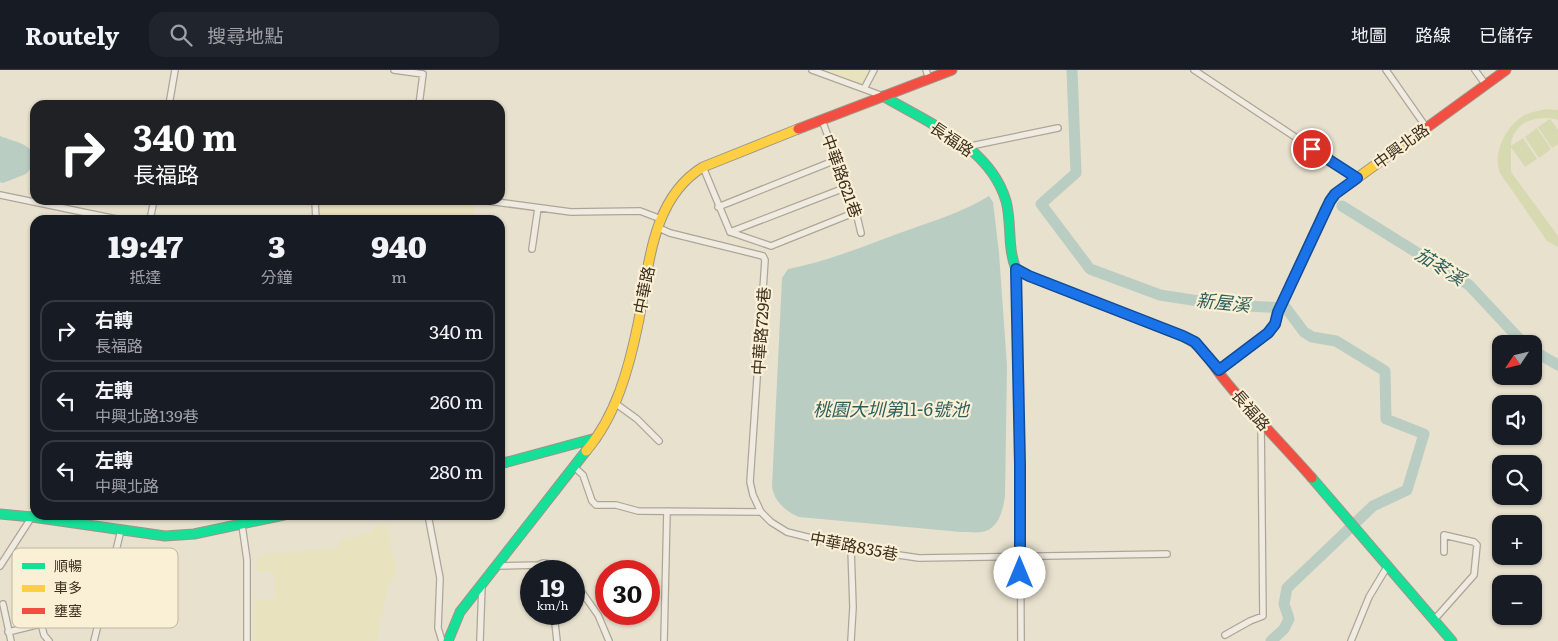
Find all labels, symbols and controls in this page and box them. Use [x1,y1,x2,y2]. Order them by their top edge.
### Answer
search box [149,12,499,57]
text: Routely [25,17,119,52]
icon: search [167,21,195,49]
text: 搜尋地點 [207,21,283,49]
text: 地圖 [1351,21,1387,48]
text: 路線 [1415,21,1451,48]
text: 已儲存 [1479,21,1533,48]
text: 340 m [133,110,237,162]
street label: 長福路 [926,115,979,162]
street label: 中興北路 [1367,117,1433,174]
icon: right [50,120,115,185]
pin [1291,128,1333,170]
street label: 中華路621巷 [817,131,869,221]
icon: arrive [1298,135,1326,163]
text: 長福路 [133,157,199,190]
text: 19:47 [108,223,183,267]
text: 3 [268,223,285,267]
text: 940 [371,223,427,267]
water label: 茄苳溪 [1411,240,1473,293]
text: 抵達 [129,264,161,288]
text: 分鐘 [261,264,293,288]
text: m [391,264,407,288]
street label: 中華路 [627,264,659,316]
water label: 新屋溪 [1195,285,1254,318]
street label: 中華路729巷 [745,286,775,376]
text: 右轉 [95,305,133,333]
icon: right [52,317,80,345]
text: 340 m [429,317,483,345]
text: 長福路 [95,333,143,357]
north arrow [1492,335,1542,385]
map controls [1492,335,1542,625]
text: 左轉 [95,375,133,403]
street label: 長福路 [1227,383,1277,435]
icon: left [52,387,80,415]
text: 260 m [430,387,483,415]
water label: 桃園大圳第11-6號池 [813,395,971,422]
button: sound [1492,395,1542,445]
text: 中興北路139巷 [95,403,199,427]
text: 左轉 [95,445,133,473]
button: search [1492,455,1542,505]
icon: left [52,457,80,485]
text: 280 m [430,457,483,485]
text: 中興北路 [95,473,159,497]
button: + [1492,515,1542,565]
street label: 中華路835巷 [808,525,900,565]
position arrow [993,546,1045,598]
legend [12,548,178,628]
text: 順暢 [54,555,82,575]
speed limit sign: 30 [595,560,660,625]
text: 19 [540,568,565,605]
button: − [1492,575,1542,625]
text: 車多 [54,577,82,597]
text: km/h [537,596,568,614]
text: 壅塞 [54,600,82,620]

